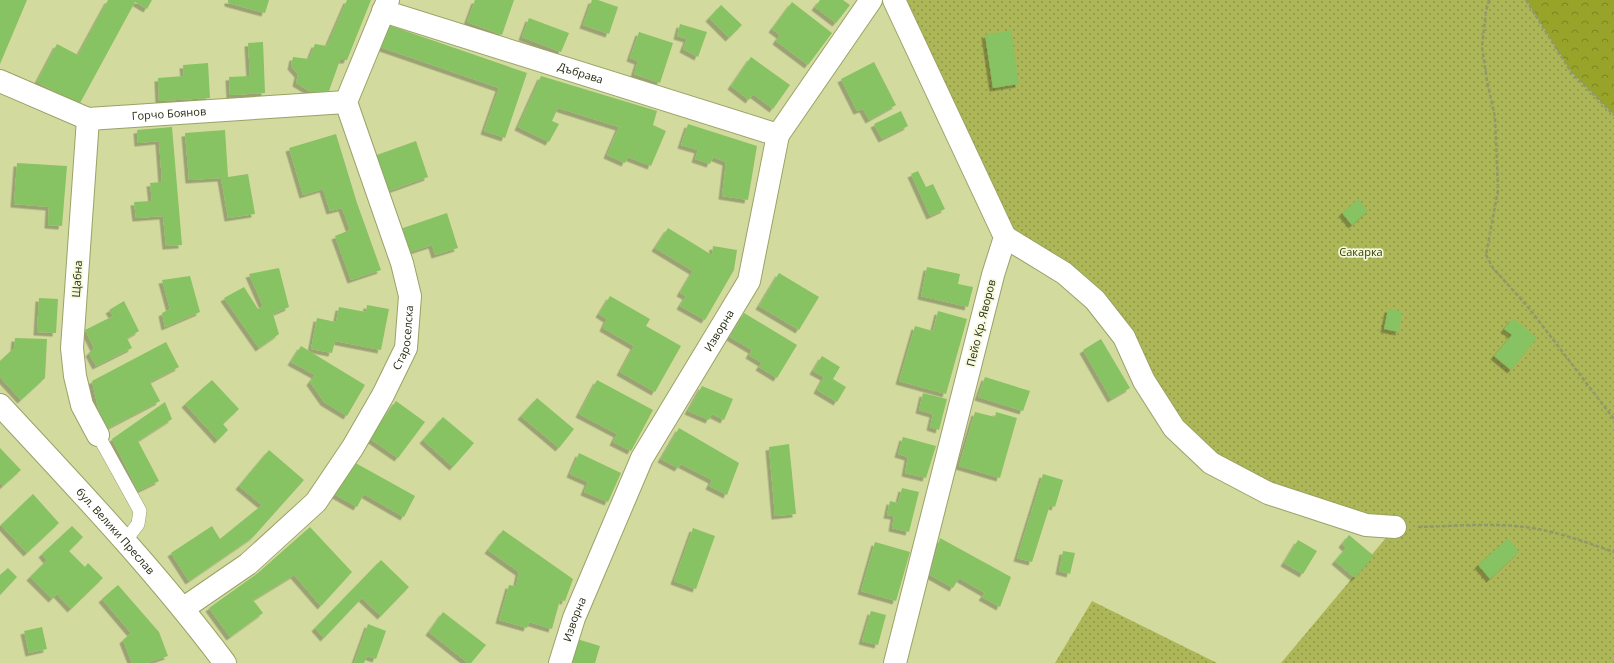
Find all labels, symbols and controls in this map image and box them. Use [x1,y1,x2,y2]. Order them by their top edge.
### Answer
street label: Дъбрава [556,58,605,87]
street label: Горчо Боянов [131,103,207,123]
park label: Сакарка [1339,244,1383,259]
street label: Щабна [68,260,85,298]
street label: Пейо Кр. Яворов [962,278,999,368]
street label: Староселска [388,305,416,372]
street label: Изворна [700,306,737,354]
street label: бул. Велики Преслав [73,484,158,577]
street label: Изворна [559,595,589,643]

